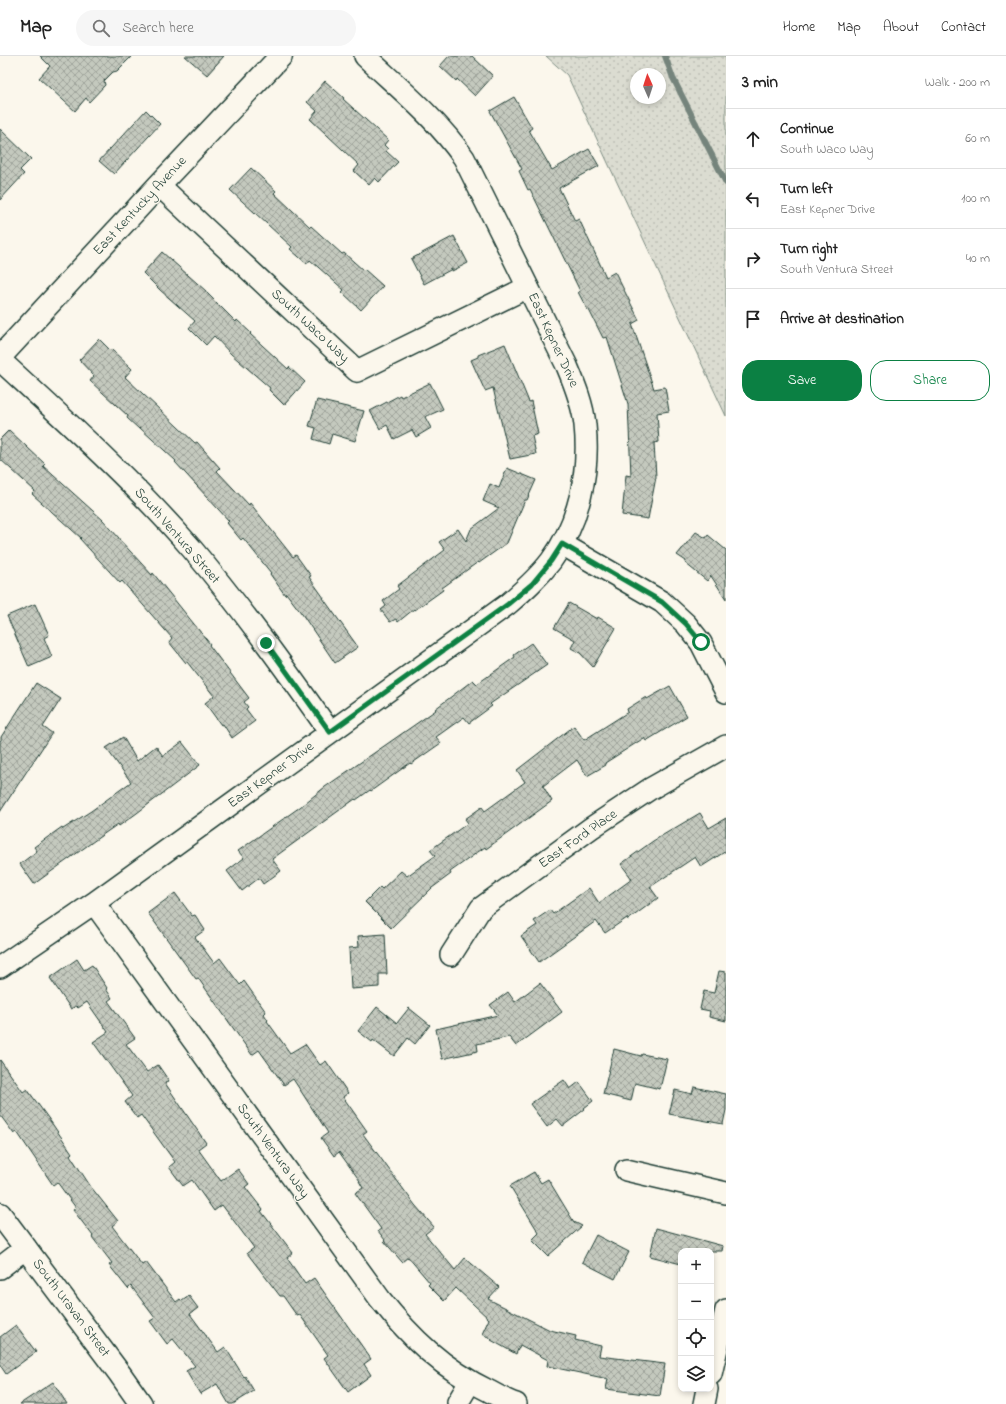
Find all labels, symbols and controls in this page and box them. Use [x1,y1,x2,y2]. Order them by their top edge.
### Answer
search box [76,10,356,46]
text: Map [20,14,52,41]
icon: search [90,17,112,39]
text: Search here [122,17,194,39]
text: Home [783,17,815,38]
text: Map [837,17,861,38]
text: About [883,17,919,38]
text: Contact [941,17,986,38]
north arrow [630,68,666,104]
text: 3 min [742,70,778,95]
text: Walk · 200 m [925,73,990,92]
text: Continue [780,118,834,140]
icon: ahead [742,128,764,150]
text: 60 m [965,129,990,148]
text: South Waco Way [780,140,874,159]
street label: East Kentucky Avenue [88,151,193,261]
text: Turn left [780,178,833,200]
icon: left [742,188,764,210]
text: 100 m [961,189,990,208]
text: East Kepner Drive [780,200,875,219]
text: Turn right [780,238,838,260]
icon: right [742,248,764,270]
text: 40 m [966,249,990,268]
text: South Ventura Street [780,260,893,279]
street label: South Waco Way [265,284,354,369]
street label: East Kepner Drive [522,289,584,391]
icon: arrive [742,308,764,330]
text: Arrive at destination [780,308,904,330]
button: Save [742,360,862,401]
button: Share [870,360,990,401]
street label: South Ventura Street [129,483,225,589]
route start [692,633,710,651]
route end [257,634,275,652]
street label: East Kepner Drive [223,736,319,814]
street label: East Ford Place [534,804,622,874]
street label: South Ventura Way [230,1099,315,1204]
map controls [678,1248,714,1392]
button: + [678,1248,714,1284]
street label: South Uravan Street [27,1254,115,1362]
button: − [678,1284,714,1320]
button: locate [678,1320,714,1356]
button: layers [678,1356,714,1392]

